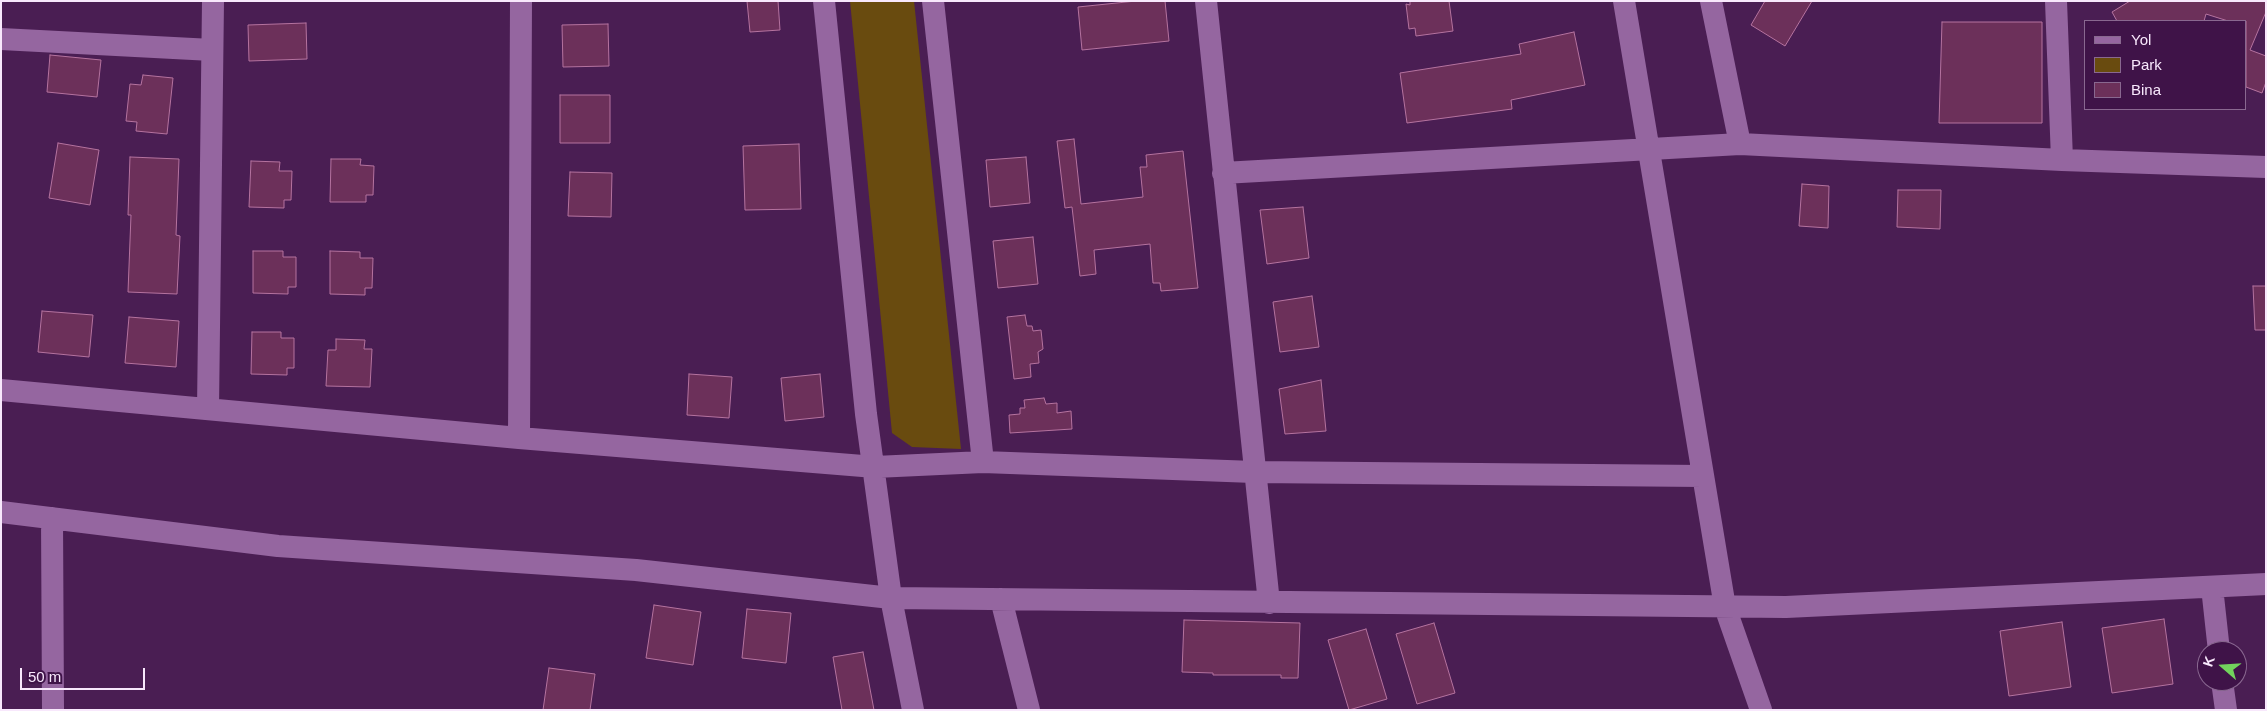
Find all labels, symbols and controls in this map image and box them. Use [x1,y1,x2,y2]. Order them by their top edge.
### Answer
legend [2084,20,2247,110]
text: Yol [2131,31,2151,48]
text: Park [2131,56,2162,73]
text: Bina [2131,81,2161,98]
north arrow [2197,641,2247,691]
text: K [2200,654,2218,669]
scale bar [22,658,148,690]
text: 50 m [28,668,61,685]

